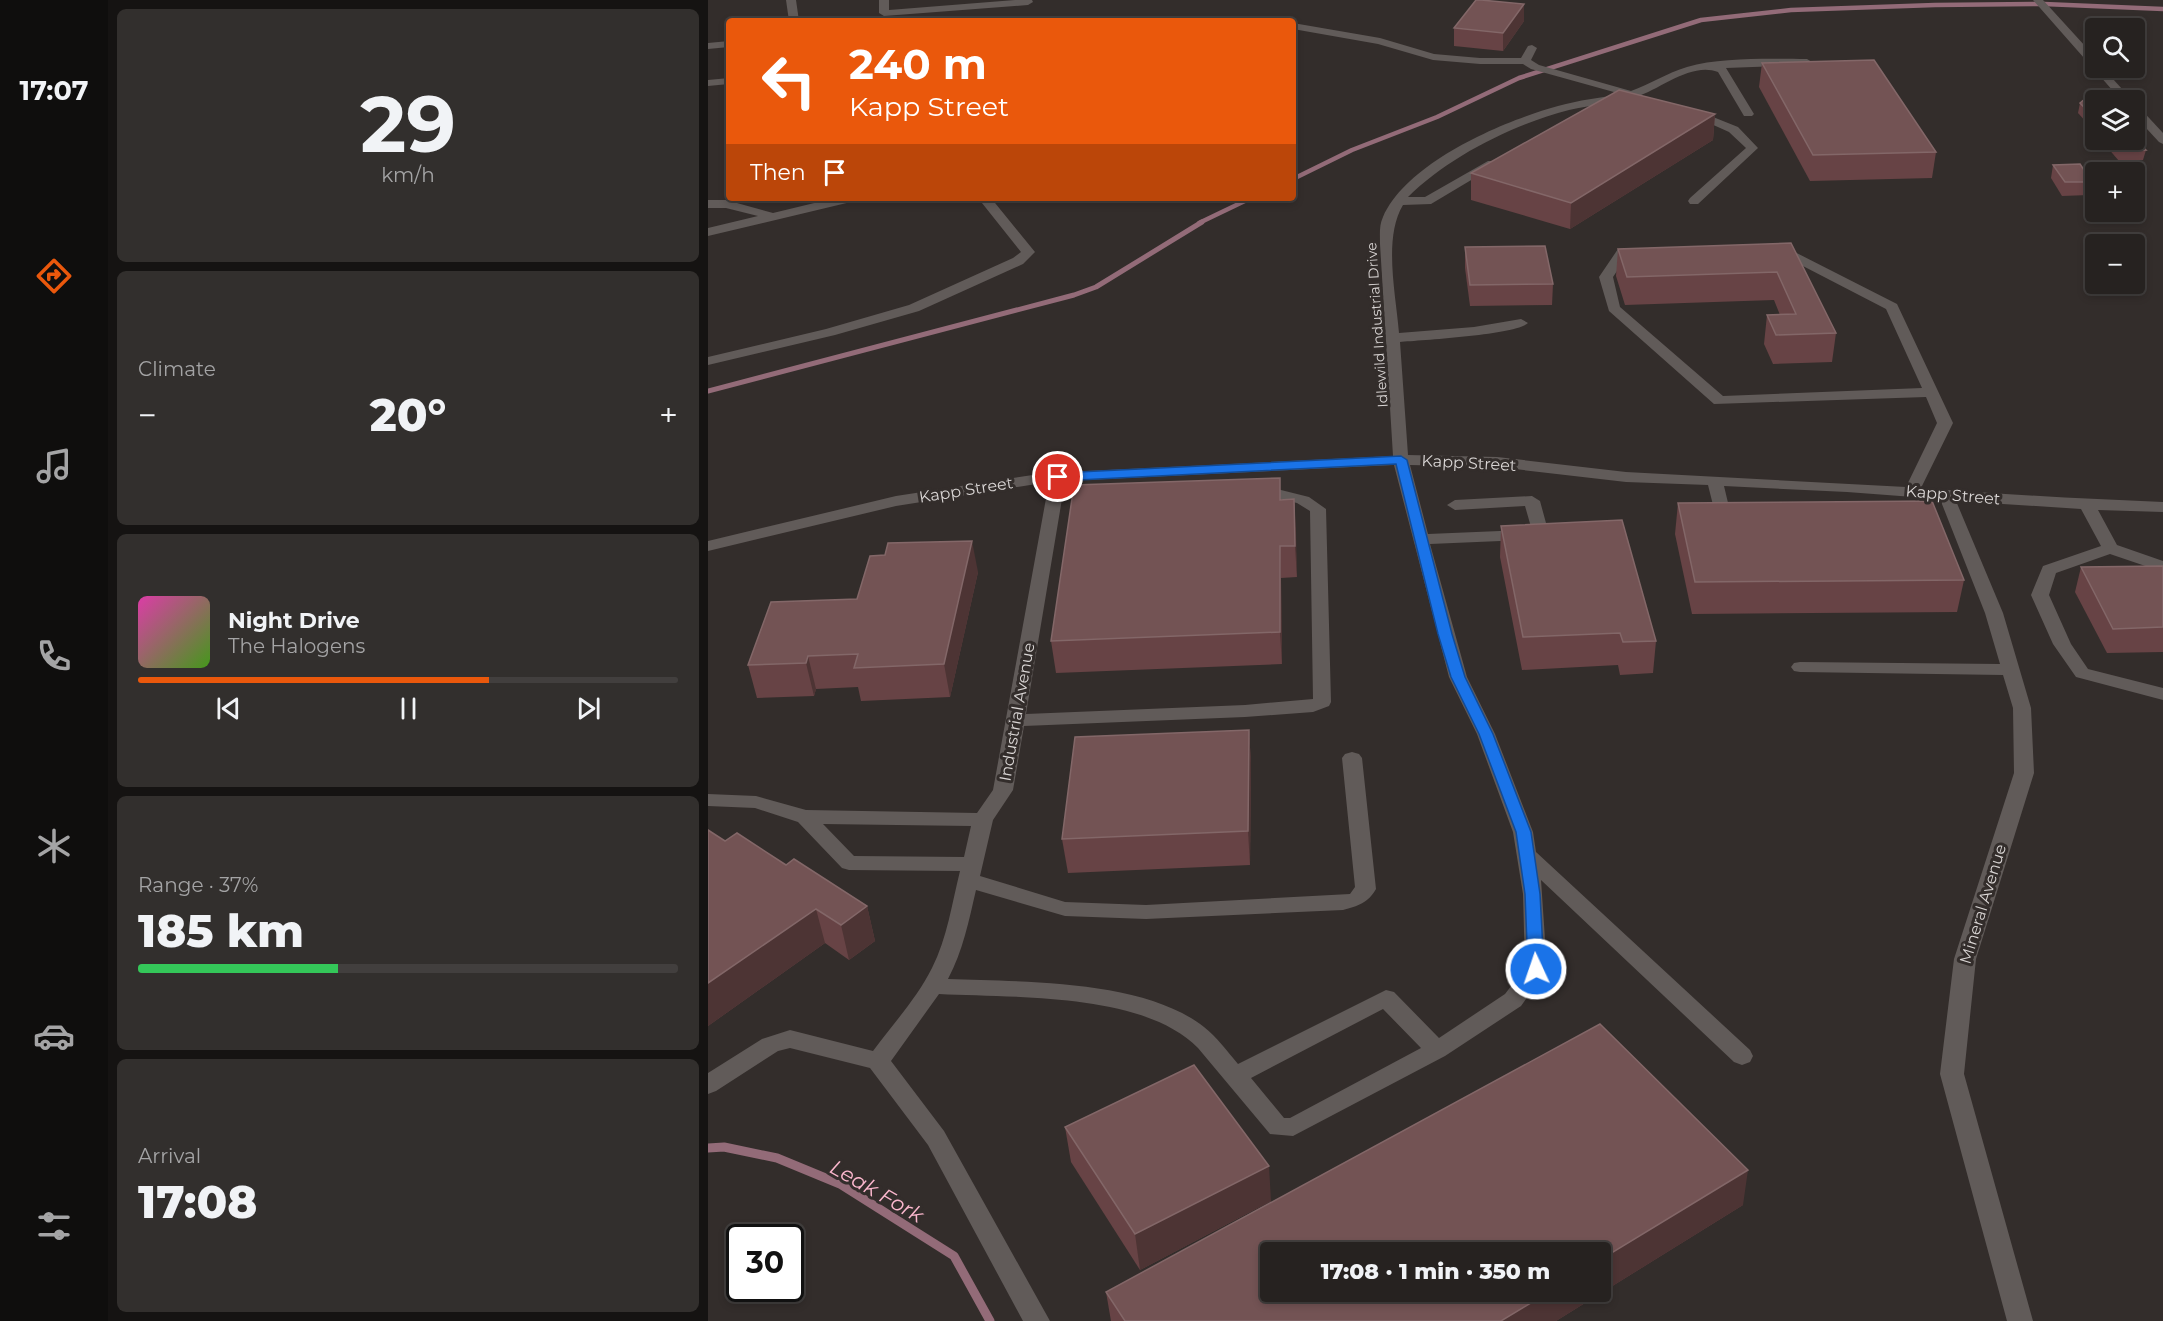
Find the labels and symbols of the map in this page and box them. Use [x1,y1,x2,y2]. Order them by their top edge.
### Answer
street label: Idlewild Industrial Drive [1362,242,1392,408]
pin [1032,451,1083,502]
street label: Kapp Street [1421,451,1517,475]
street label: Kapp Street [918,473,1015,507]
street label: Kapp Street [1905,481,2002,509]
street label: Industrial Avenue [995,641,1039,783]
street label: Mineral Avenue [1956,842,2010,966]
position arrow [1504,937,1568,1001]
water label: Leak Fork [826,1154,930,1229]
speed limit sign: 30 [726,1224,804,1302]

